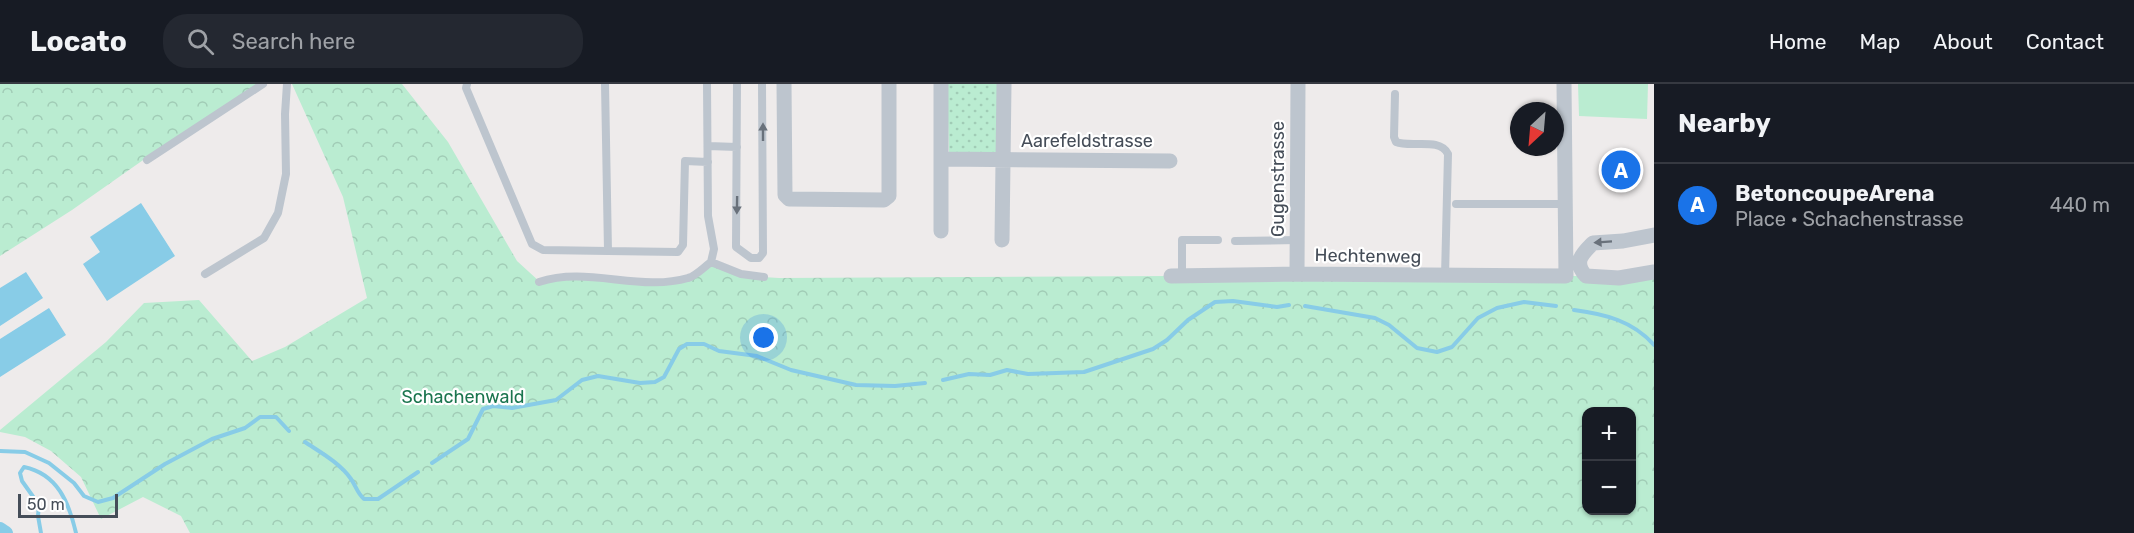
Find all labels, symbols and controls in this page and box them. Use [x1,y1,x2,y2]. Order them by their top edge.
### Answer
search box [163,14,583,68]
text: Locato [30,25,127,58]
icon: search [184,25,217,58]
text: Search here [232,28,355,55]
text: Home [1769,29,1826,54]
text: Map [1859,29,1900,54]
text: About [1933,29,1993,54]
text: Contact [2026,29,2104,54]
north arrow [1510,102,1564,156]
text: Nearby [1678,108,1771,139]
street label: Gugenstrasse [1267,121,1289,237]
one-way arrow [758,123,768,142]
street label: Aarefeldstrasse [1021,130,1153,152]
pin: A [1602,148,1640,193]
text: BetoncoupeArena [1735,180,1935,207]
text: A [1690,193,1705,217]
text: 440 m [2050,193,2110,217]
one-way arrow [732,196,741,215]
text: Place · Schachenstrasse [1735,207,1964,231]
one-way arrow [1594,237,1613,247]
street label: Hechtenweg [1315,244,1421,268]
your location [749,323,778,352]
park label: Schachenwald [402,386,524,408]
map controls [1582,407,1636,515]
button: + [1582,407,1636,461]
button: − [1582,461,1636,515]
scale bar [18,491,118,518]
text: 50 m [27,495,65,514]

